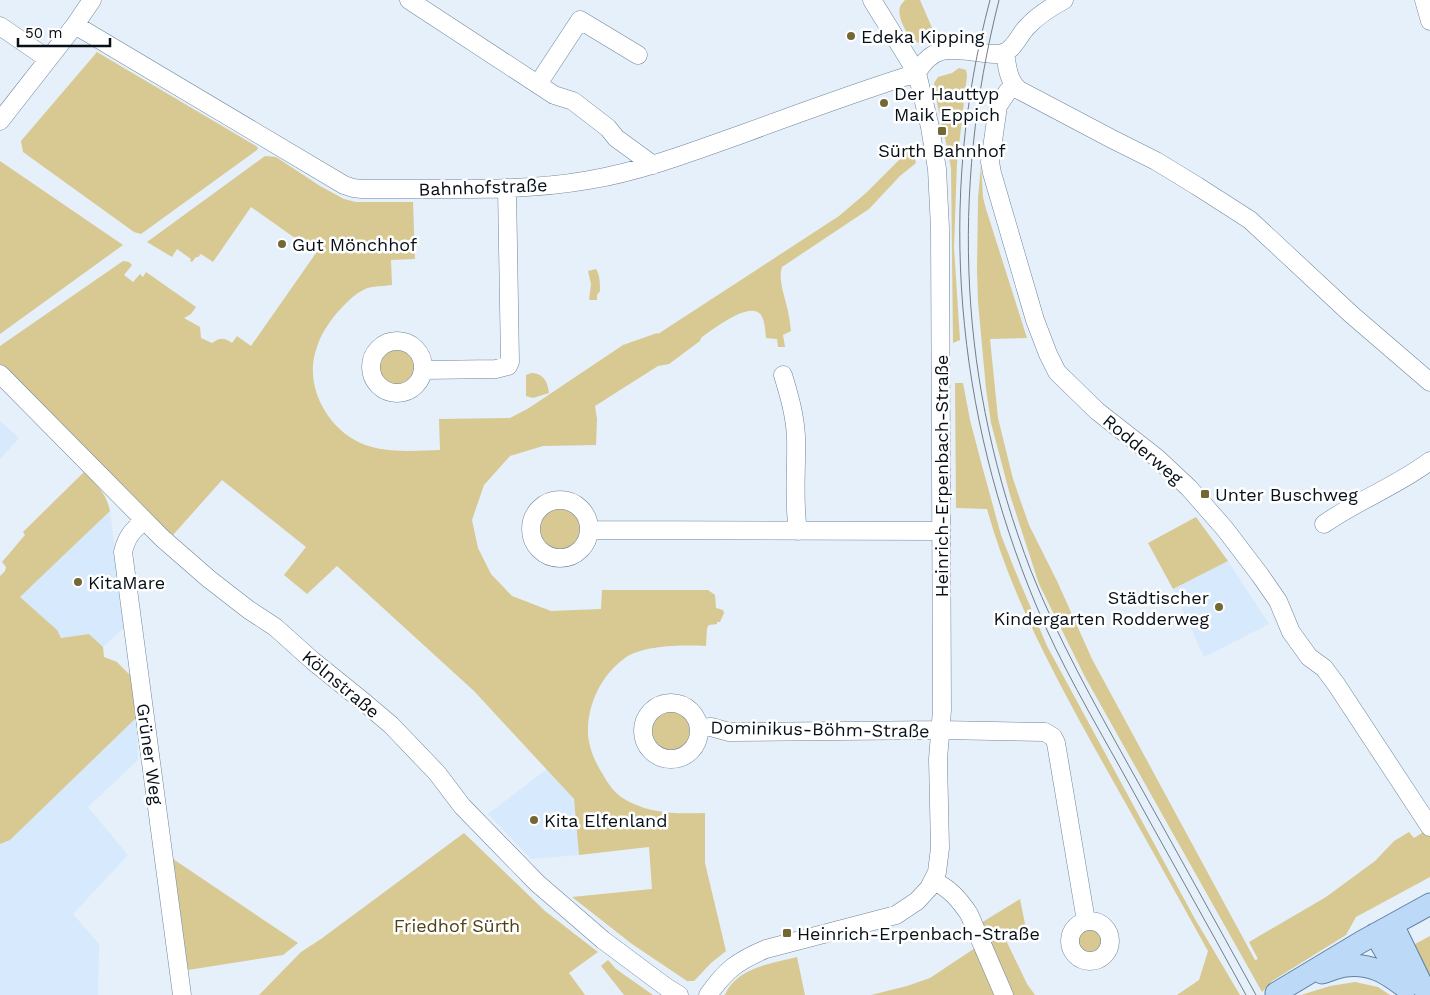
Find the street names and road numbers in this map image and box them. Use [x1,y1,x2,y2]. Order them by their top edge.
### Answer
street label: Bahnhofstraße [418,174,548,200]
street label: Heinrich-Erpenbach-Straße [931,355,952,597]
street label: Rodderweg [1099,410,1187,489]
street label: Kölnstraße [298,646,384,722]
street label: Grüner Weg [132,702,168,807]
street label: Dominikus-Böhm-Straße [710,717,930,741]

